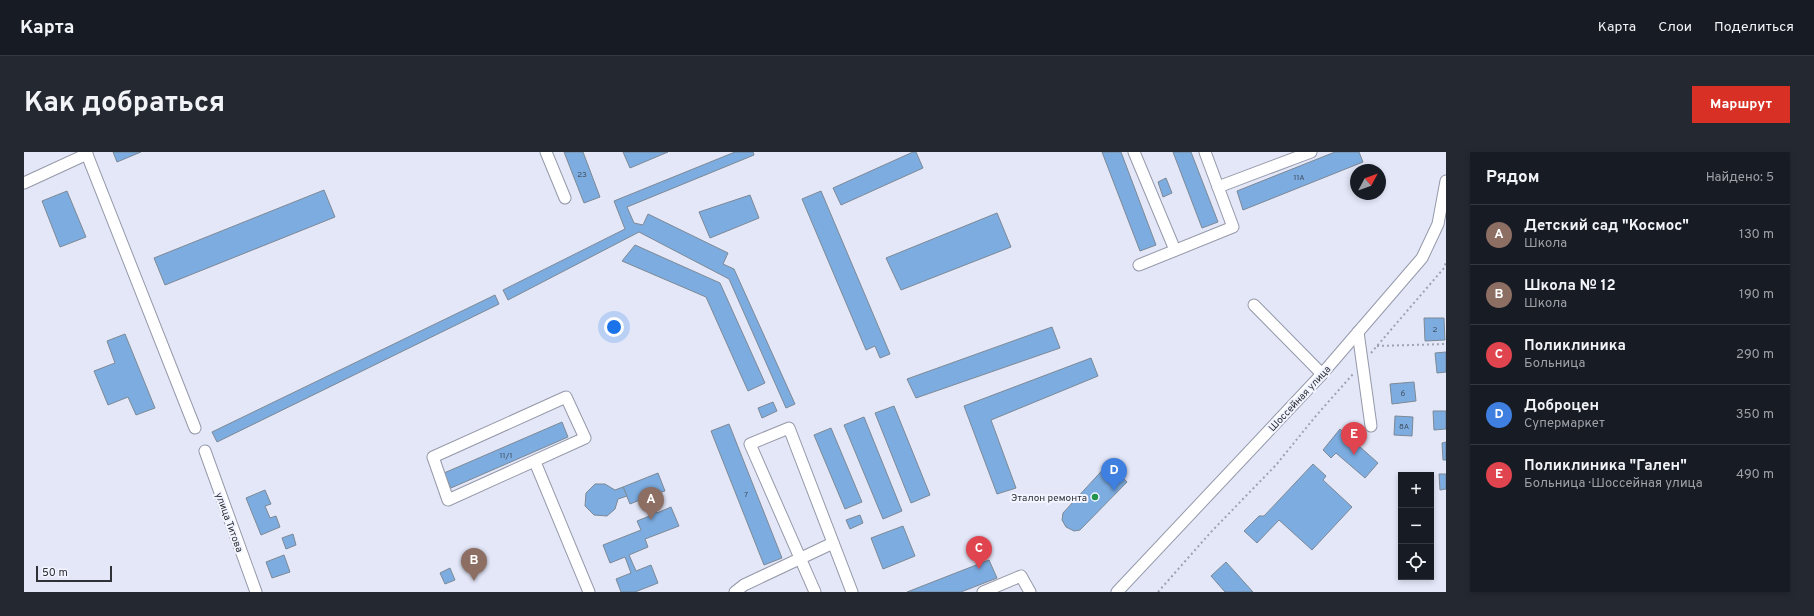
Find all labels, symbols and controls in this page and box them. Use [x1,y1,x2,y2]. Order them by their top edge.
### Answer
text: Карта [20,16,74,40]
text: Карта [1598,19,1636,36]
text: Слои [1658,19,1692,36]
text: Поделиться [1714,19,1794,36]
text: Как добраться [24,86,225,122]
button: Маршрут [1692,86,1790,123]
north arrow [1350,164,1386,200]
text: Рядом [1486,167,1539,189]
house number: 23 [577,170,587,180]
text: Найдено: 5 [1706,170,1774,186]
house number: 11А [1293,173,1305,183]
text: Детский сад "Космос" [1524,217,1689,236]
text: A [1494,227,1504,243]
text: 130 m [1739,227,1774,243]
text: Школа [1524,236,1567,252]
text: Школа № 12 [1524,277,1616,296]
text: B [1495,287,1503,303]
text: 190 m [1739,287,1774,303]
text: Школа [1524,296,1567,312]
your location [604,317,624,337]
house number: 2 [1433,325,1438,335]
text: Поликлиника [1524,337,1626,356]
text: C [1495,347,1503,363]
text: 290 m [1736,347,1774,363]
text: Больница [1524,356,1585,372]
street label: Шоссейная улица [1266,363,1334,435]
house number: 6 [1401,389,1406,399]
text: Доброцен [1524,397,1599,416]
text: D [1494,407,1504,423]
text: 350 m [1736,407,1774,423]
text: Супермаркет [1524,416,1605,432]
pin: E [1341,422,1367,455]
house number: 8А [1399,422,1410,432]
house number: 11/1 [500,451,512,461]
text: Поликлиника "Гален" [1524,457,1687,476]
pin: D [1101,458,1127,491]
text: E [1495,467,1503,483]
text: 490 m [1736,467,1774,483]
map controls [1398,472,1434,580]
button: + [1398,472,1434,508]
text: Больница · Шоссейная улица [1524,476,1703,492]
pin: A [638,487,664,520]
house number: 7 [744,490,748,500]
street label: улица Титова [212,491,245,554]
place label: Эталон ремонта [1011,492,1087,505]
marker: Эталон ремонта [1090,492,1100,502]
button: − [1398,508,1434,544]
pin: C [966,536,992,569]
button: locate [1398,544,1434,580]
pin: B [461,548,487,581]
scale bar [36,564,112,583]
text: 50 m [42,566,68,580]

